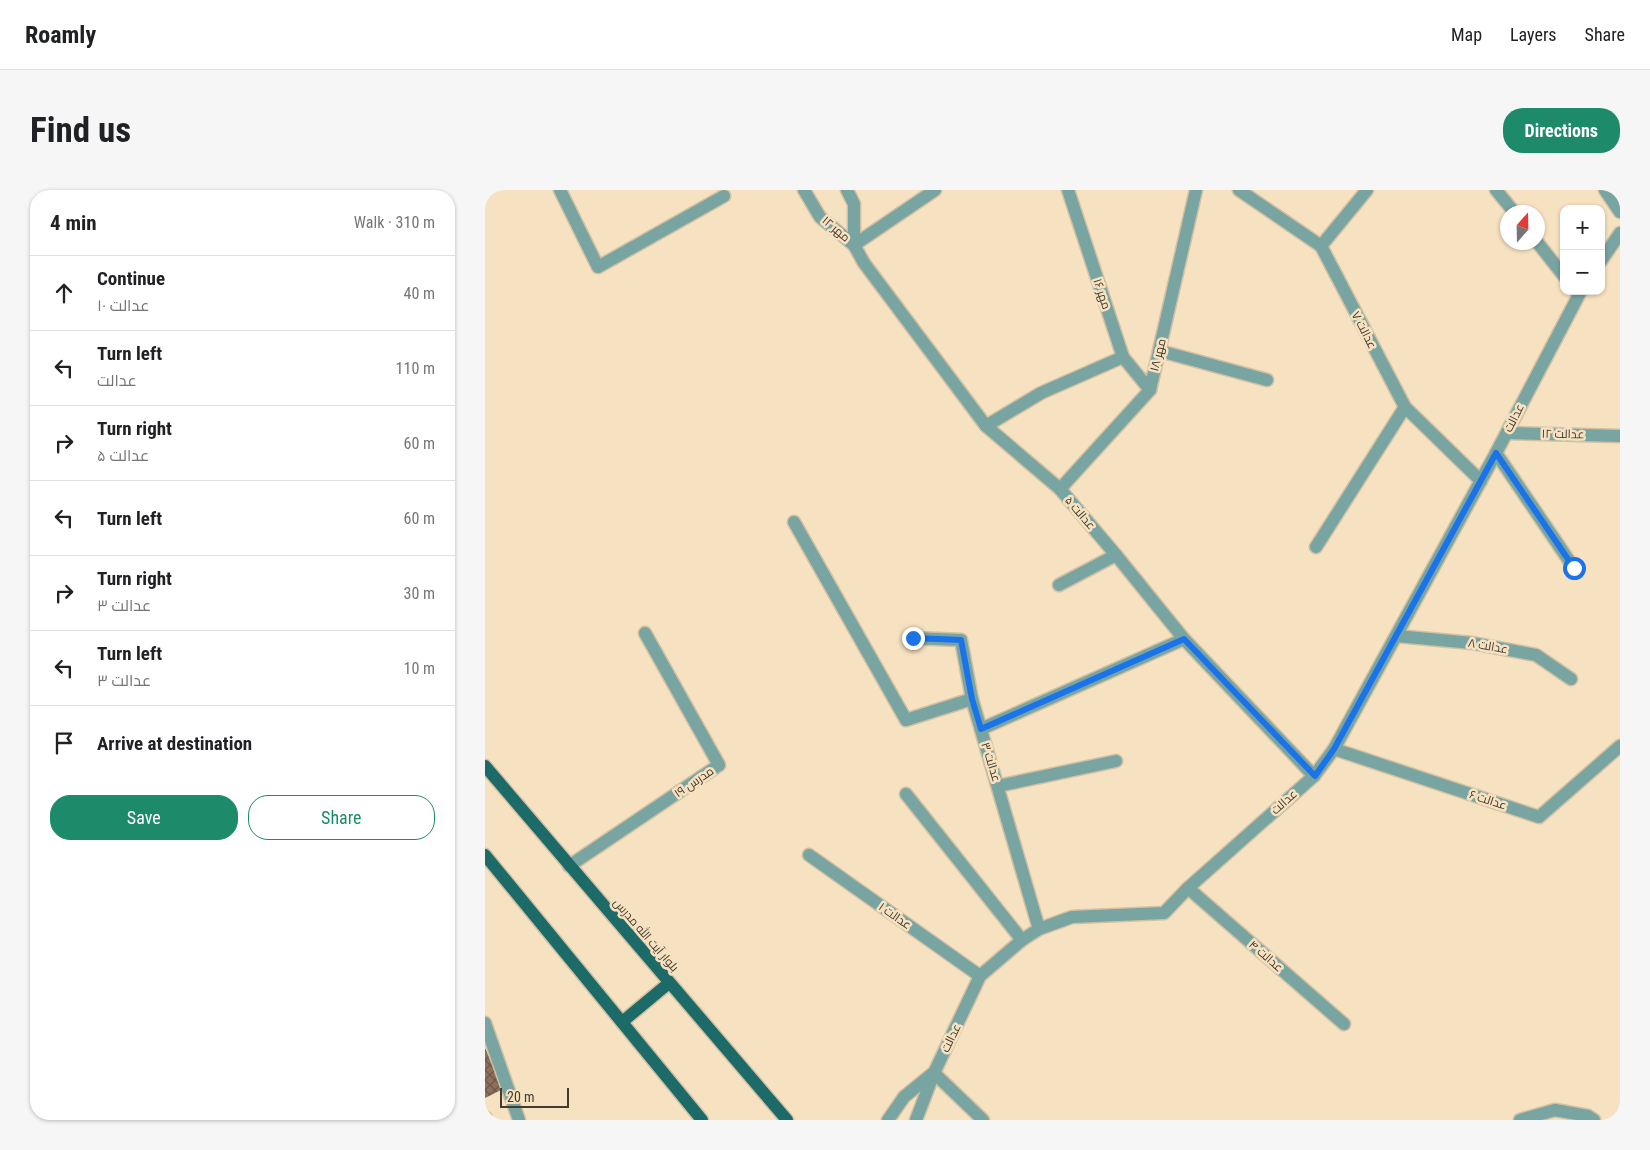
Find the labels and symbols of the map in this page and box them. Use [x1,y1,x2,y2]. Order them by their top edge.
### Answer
north arrow [1500,205,1545,250]
street label: مهر ۱۲ [819,213,853,245]
street label: مهر ۱۶ [1090,277,1114,311]
street label: عدالت ۷ [1349,309,1379,351]
street label: مهر ۱۸ [1147,337,1169,373]
street label: عدالت [1501,402,1527,434]
street label: عدالت ۱۲ [1542,427,1584,441]
street label: عدالت ۵ [1062,494,1098,532]
route start [1563,557,1586,580]
route end [902,627,925,650]
street label: عدالت ۸ [1467,636,1509,656]
street label: عدالت ۳ [978,740,1004,784]
street label: مدرس ۱۹ [672,764,716,800]
street label: عدالت [1268,787,1300,817]
street label: عدالت ۶ [1468,787,1508,813]
street label: بلوار آیت الله مدرس [610,895,682,974]
street label: عدالت ۱ [876,900,914,932]
street label: عدالت ۴ [1246,937,1286,975]
street label: عدالت [938,1022,964,1054]
scale bar [500,1085,569,1108]

